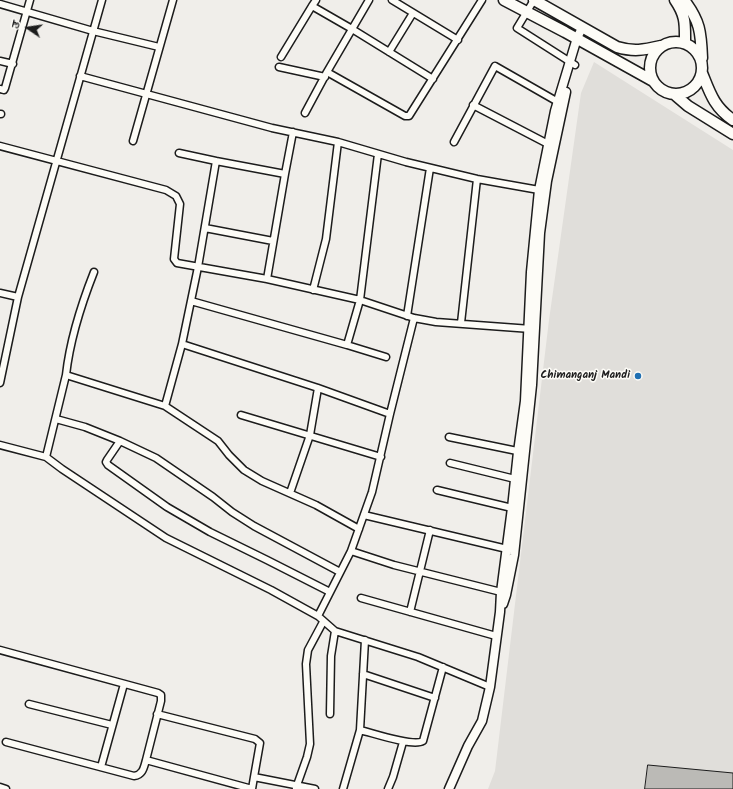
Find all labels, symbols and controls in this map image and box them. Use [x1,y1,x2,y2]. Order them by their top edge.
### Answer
north arrow [8,8,48,48]
text: उ [7,20,26,31]
place label: Chimanganj Mandi [541,369,630,383]
marker: Chimanganj Mandi [633,371,643,381]

